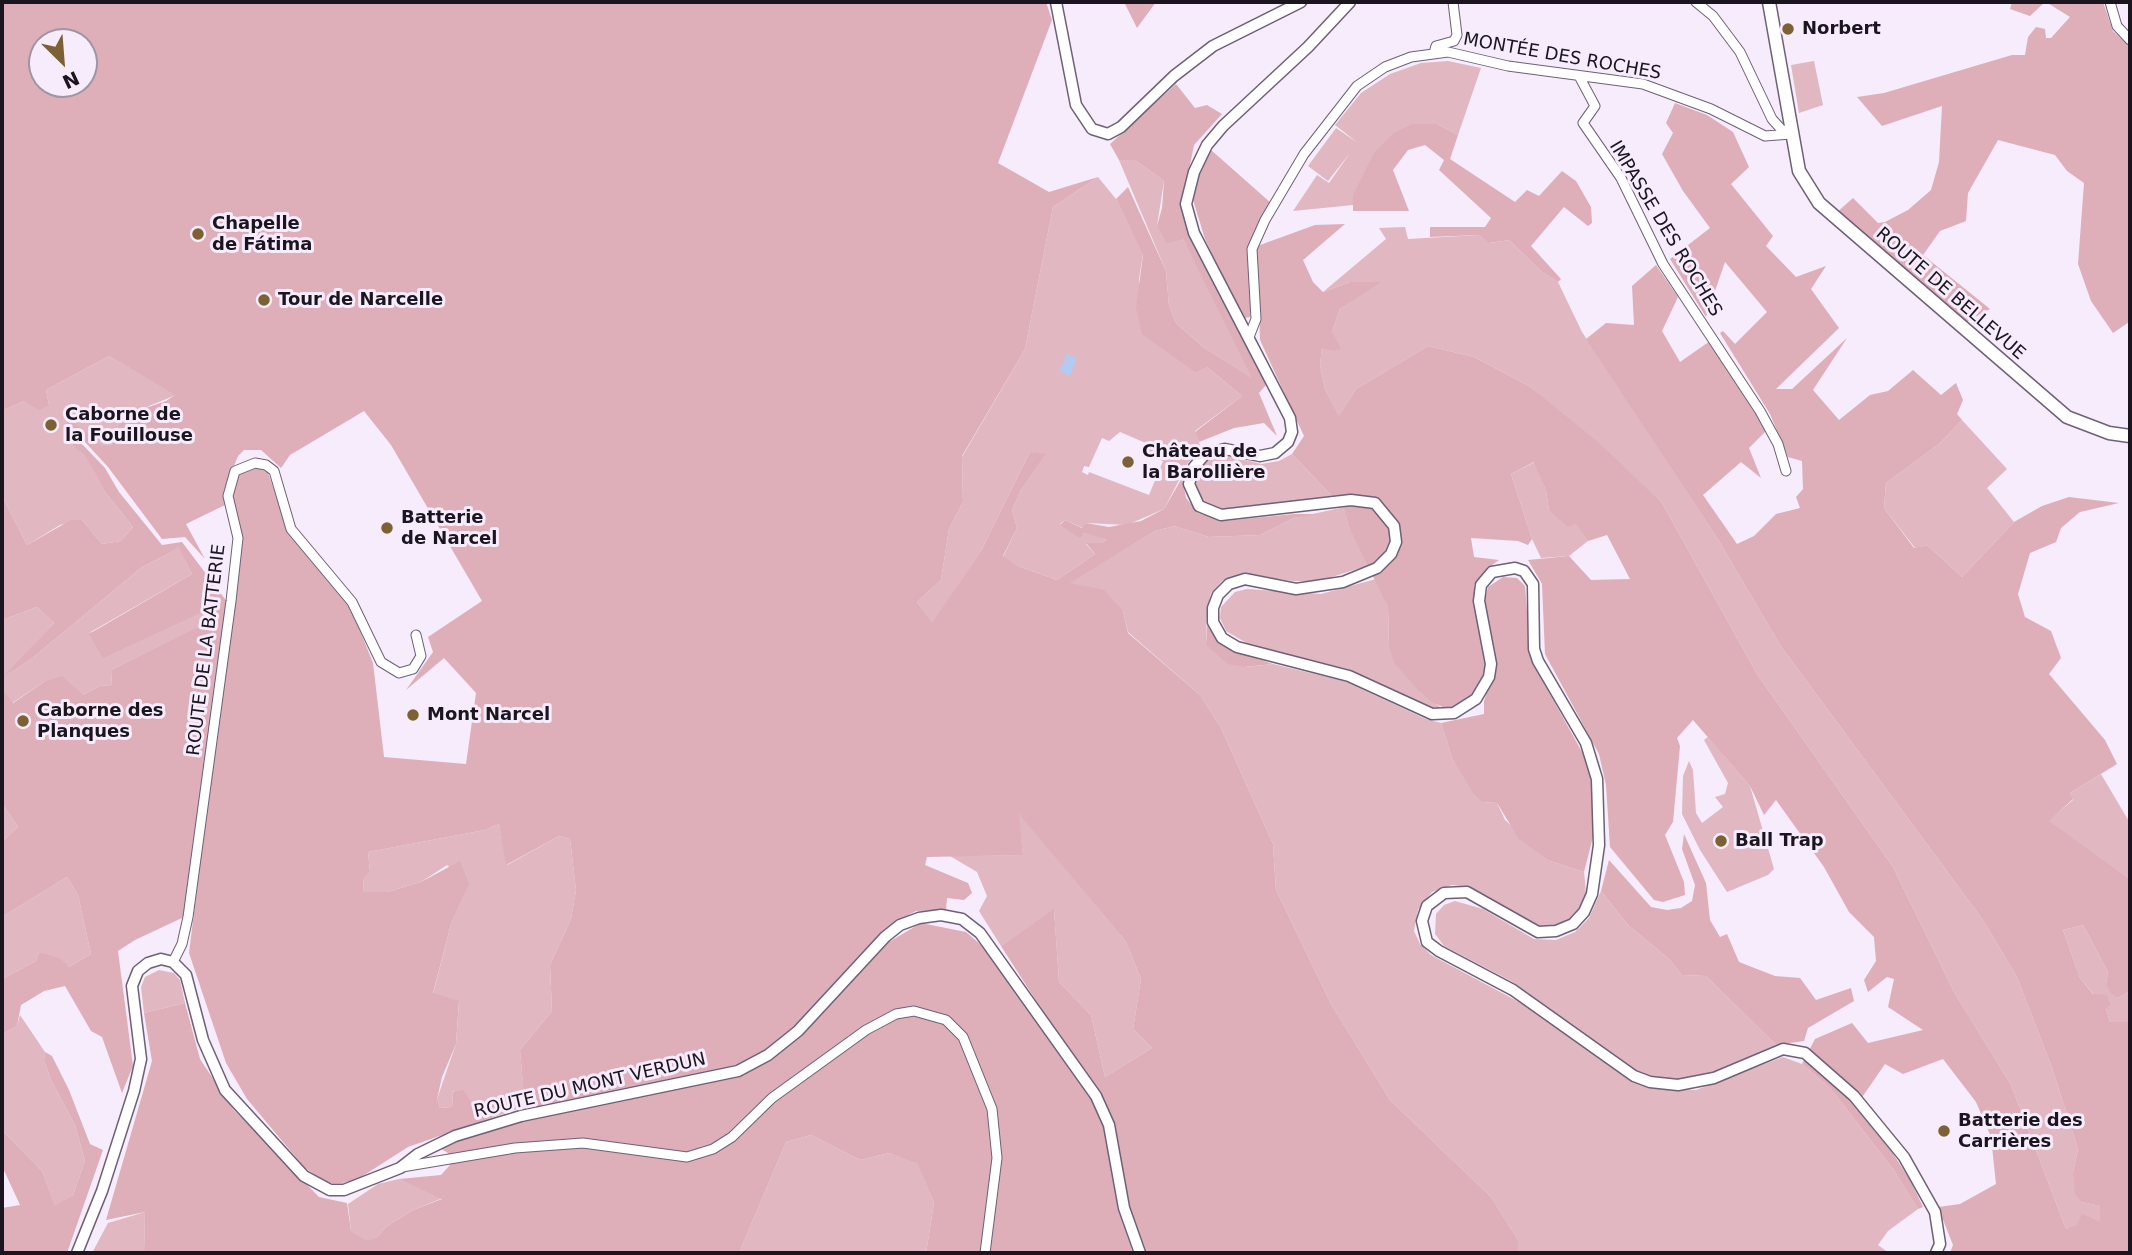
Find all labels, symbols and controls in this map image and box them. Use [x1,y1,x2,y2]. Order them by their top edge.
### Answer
place label: Norbert [1802,18,1881,40]
marker: Norbert [1780,21,1796,37]
north arrow [28,28,98,98]
street label: MONTÉE DES ROCHES [1461,29,1663,85]
text: N [59,67,83,94]
street label: IMPASSE DES ROCHES [1604,137,1726,321]
place label: Chapelle de Fátima [212,213,312,256]
street label: ROUTE DE BELLEVUE [1871,223,2029,365]
marker: Chapelle de Fátima [190,226,206,242]
place label: Tour de Narcelle [278,289,443,311]
marker: Tour de Narcelle [256,292,272,308]
place label: Caborne de la Fouillouse [65,404,193,446]
marker: Caborne de la Fouillouse [43,417,59,433]
place label: Château de la Barollière [1142,441,1265,484]
marker: Château de la Barollière [1120,454,1136,470]
place label: Batterie de Narcel [401,507,497,550]
marker: Batterie de Narcel [379,520,395,536]
street label: ROUTE DE LA BATTERIE [183,543,231,757]
place label: Caborne des Planques [37,700,164,742]
place label: Mont Narcel [427,704,550,726]
marker: Mont Narcel [405,707,421,723]
marker: Caborne des Planques [15,713,31,729]
place label: Ball Trap [1735,830,1824,852]
marker: Ball Trap [1713,833,1729,849]
street label: ROUTE DU MONT VERDUN [472,1049,708,1123]
place label: Batterie des Carrières [1958,1110,2083,1152]
marker: Batterie des Carrières [1936,1123,1952,1139]

